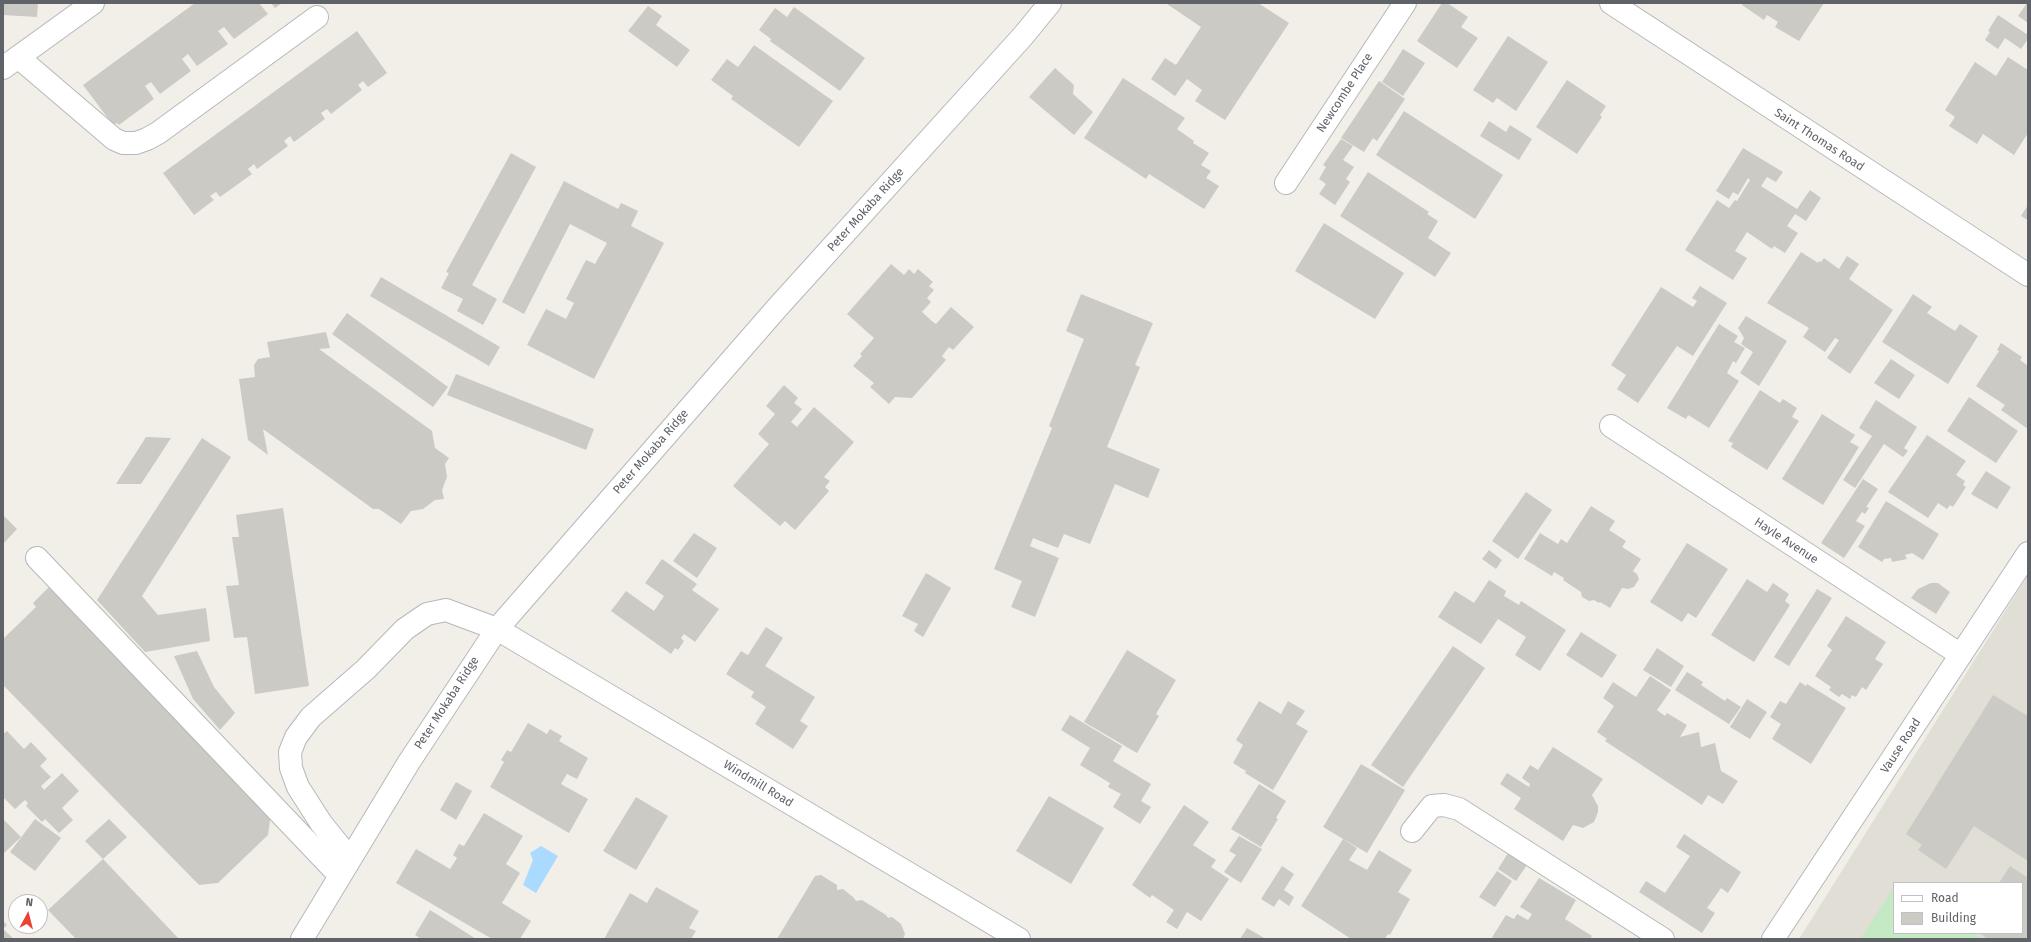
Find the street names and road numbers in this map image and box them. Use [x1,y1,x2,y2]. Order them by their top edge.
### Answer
street label: Newcombe Place [1314,51,1376,135]
street label: Saint Thomas Road [1771,106,1867,174]
street label: Peter Mokaba Ridge [825,165,907,255]
street label: Peter Mokaba Ridge [610,407,692,497]
street label: Hayle Avenue [1751,515,1821,567]
street label: Peter Mokaba Ridge [412,654,482,752]
street label: Vause Road [1878,716,1924,776]
street label: Windmill Road [720,757,796,811]

